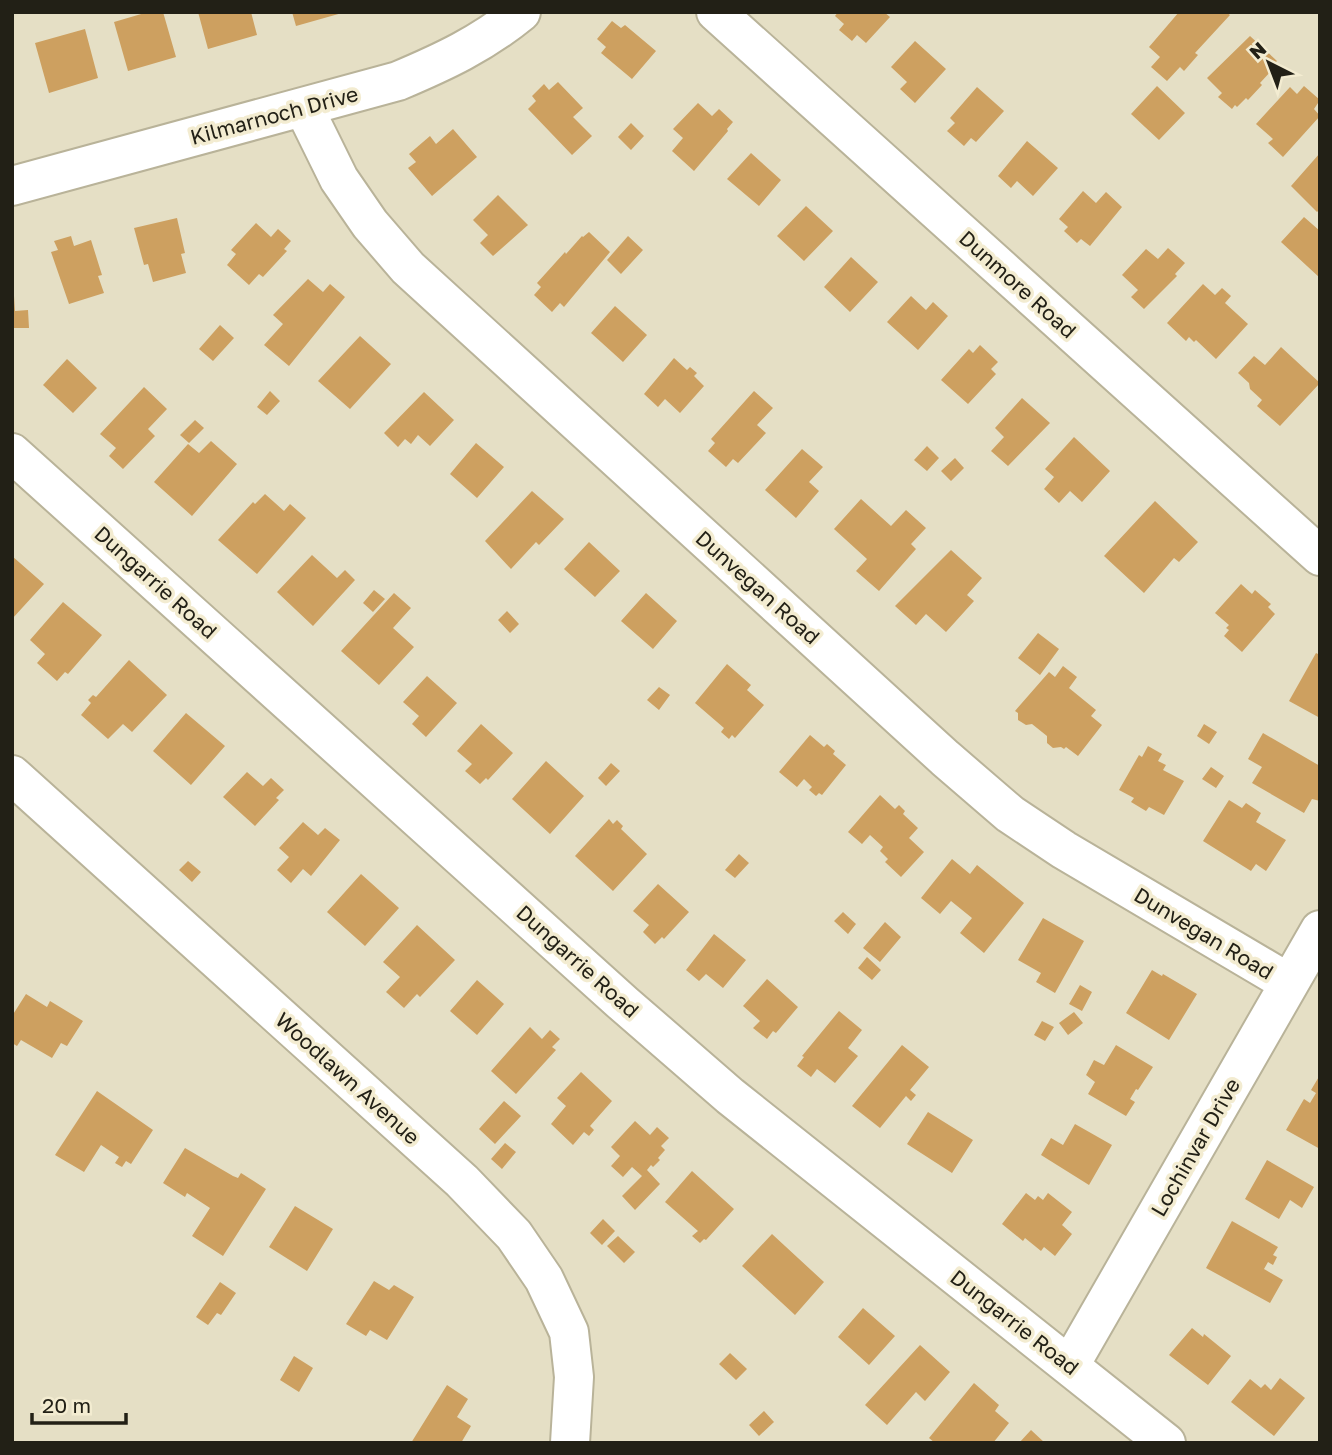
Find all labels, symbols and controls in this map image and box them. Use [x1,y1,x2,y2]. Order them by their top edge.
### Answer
north arrow [1234,28,1304,98]
text: N [1244,37,1270,63]
street label: Kilmarnoch Drive [187,80,361,150]
street label: Dunmore Road [954,225,1082,343]
street label: Dungarrie Road [89,520,223,644]
street label: Dunvegan Road [691,525,825,649]
street label: Dunvegan Road [1130,881,1278,985]
street label: Dungarrie Road [511,899,645,1023]
street label: Woodlawn Avenue [271,1006,425,1150]
street label: Lochinvar Drive [1145,1073,1245,1221]
street label: Dungarrie Road [946,1264,1084,1380]
scale bar [32,1382,126,1426]
text: 20 m [42,1392,91,1418]

